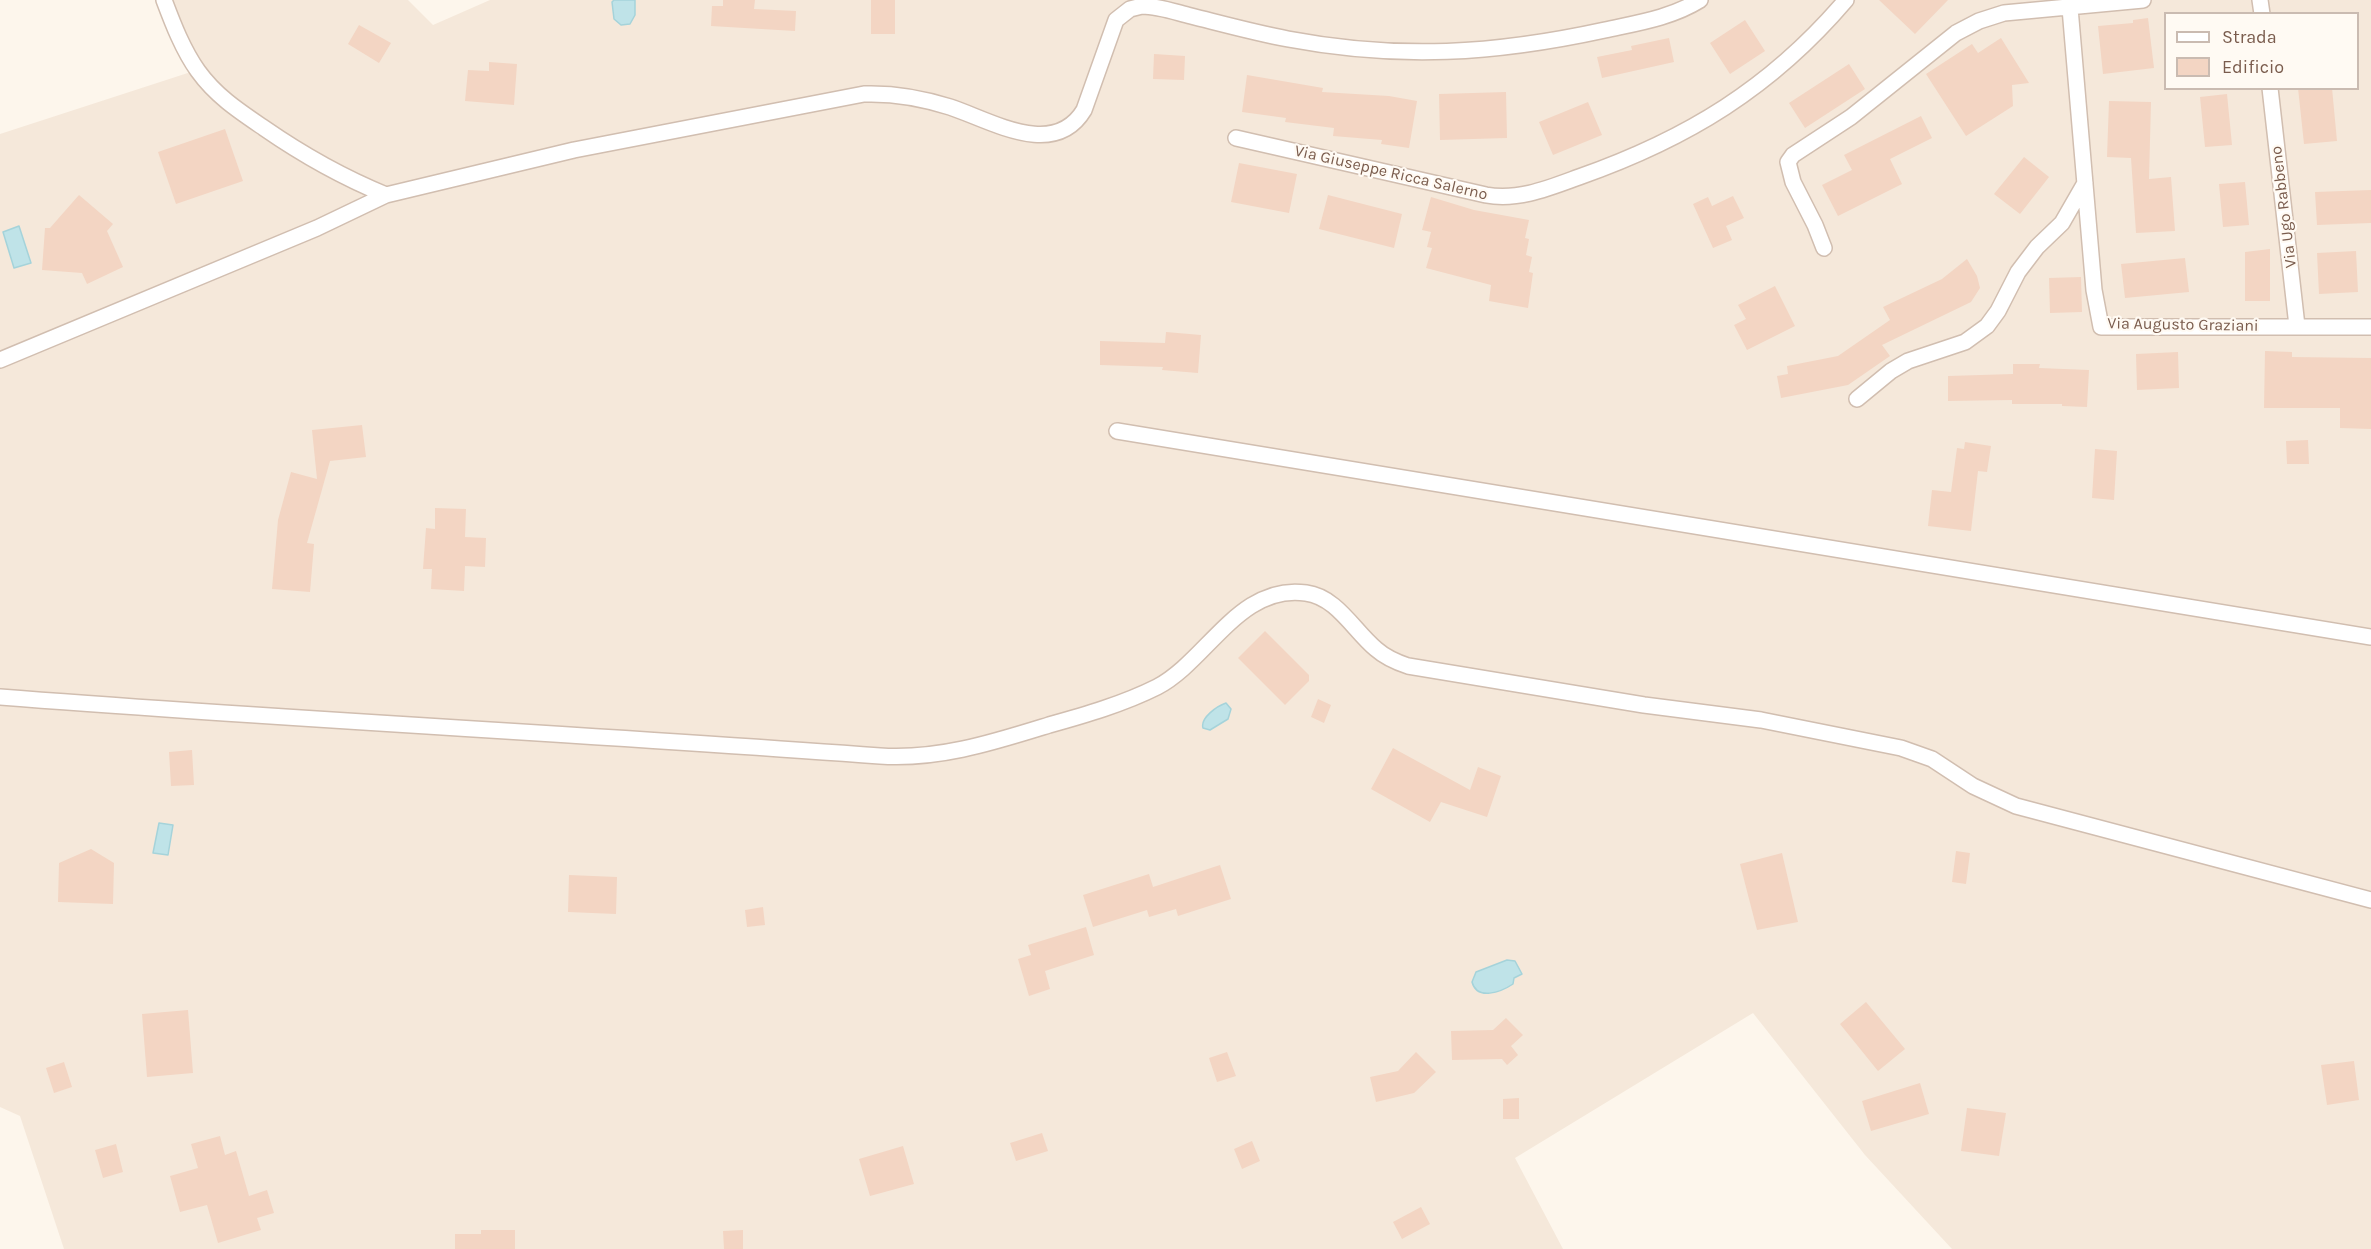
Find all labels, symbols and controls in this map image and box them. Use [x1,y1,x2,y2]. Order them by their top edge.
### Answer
legend [2164,12,2359,90]
text: Strada [2222,26,2277,48]
text: Edificio [2222,56,2284,78]
street label: Via Giuseppe Ricca Salerno [1293,141,1489,205]
street label: Via Ugo Rabbeno [2267,145,2301,269]
street label: Via Augusto Graziani [2107,314,2259,336]

